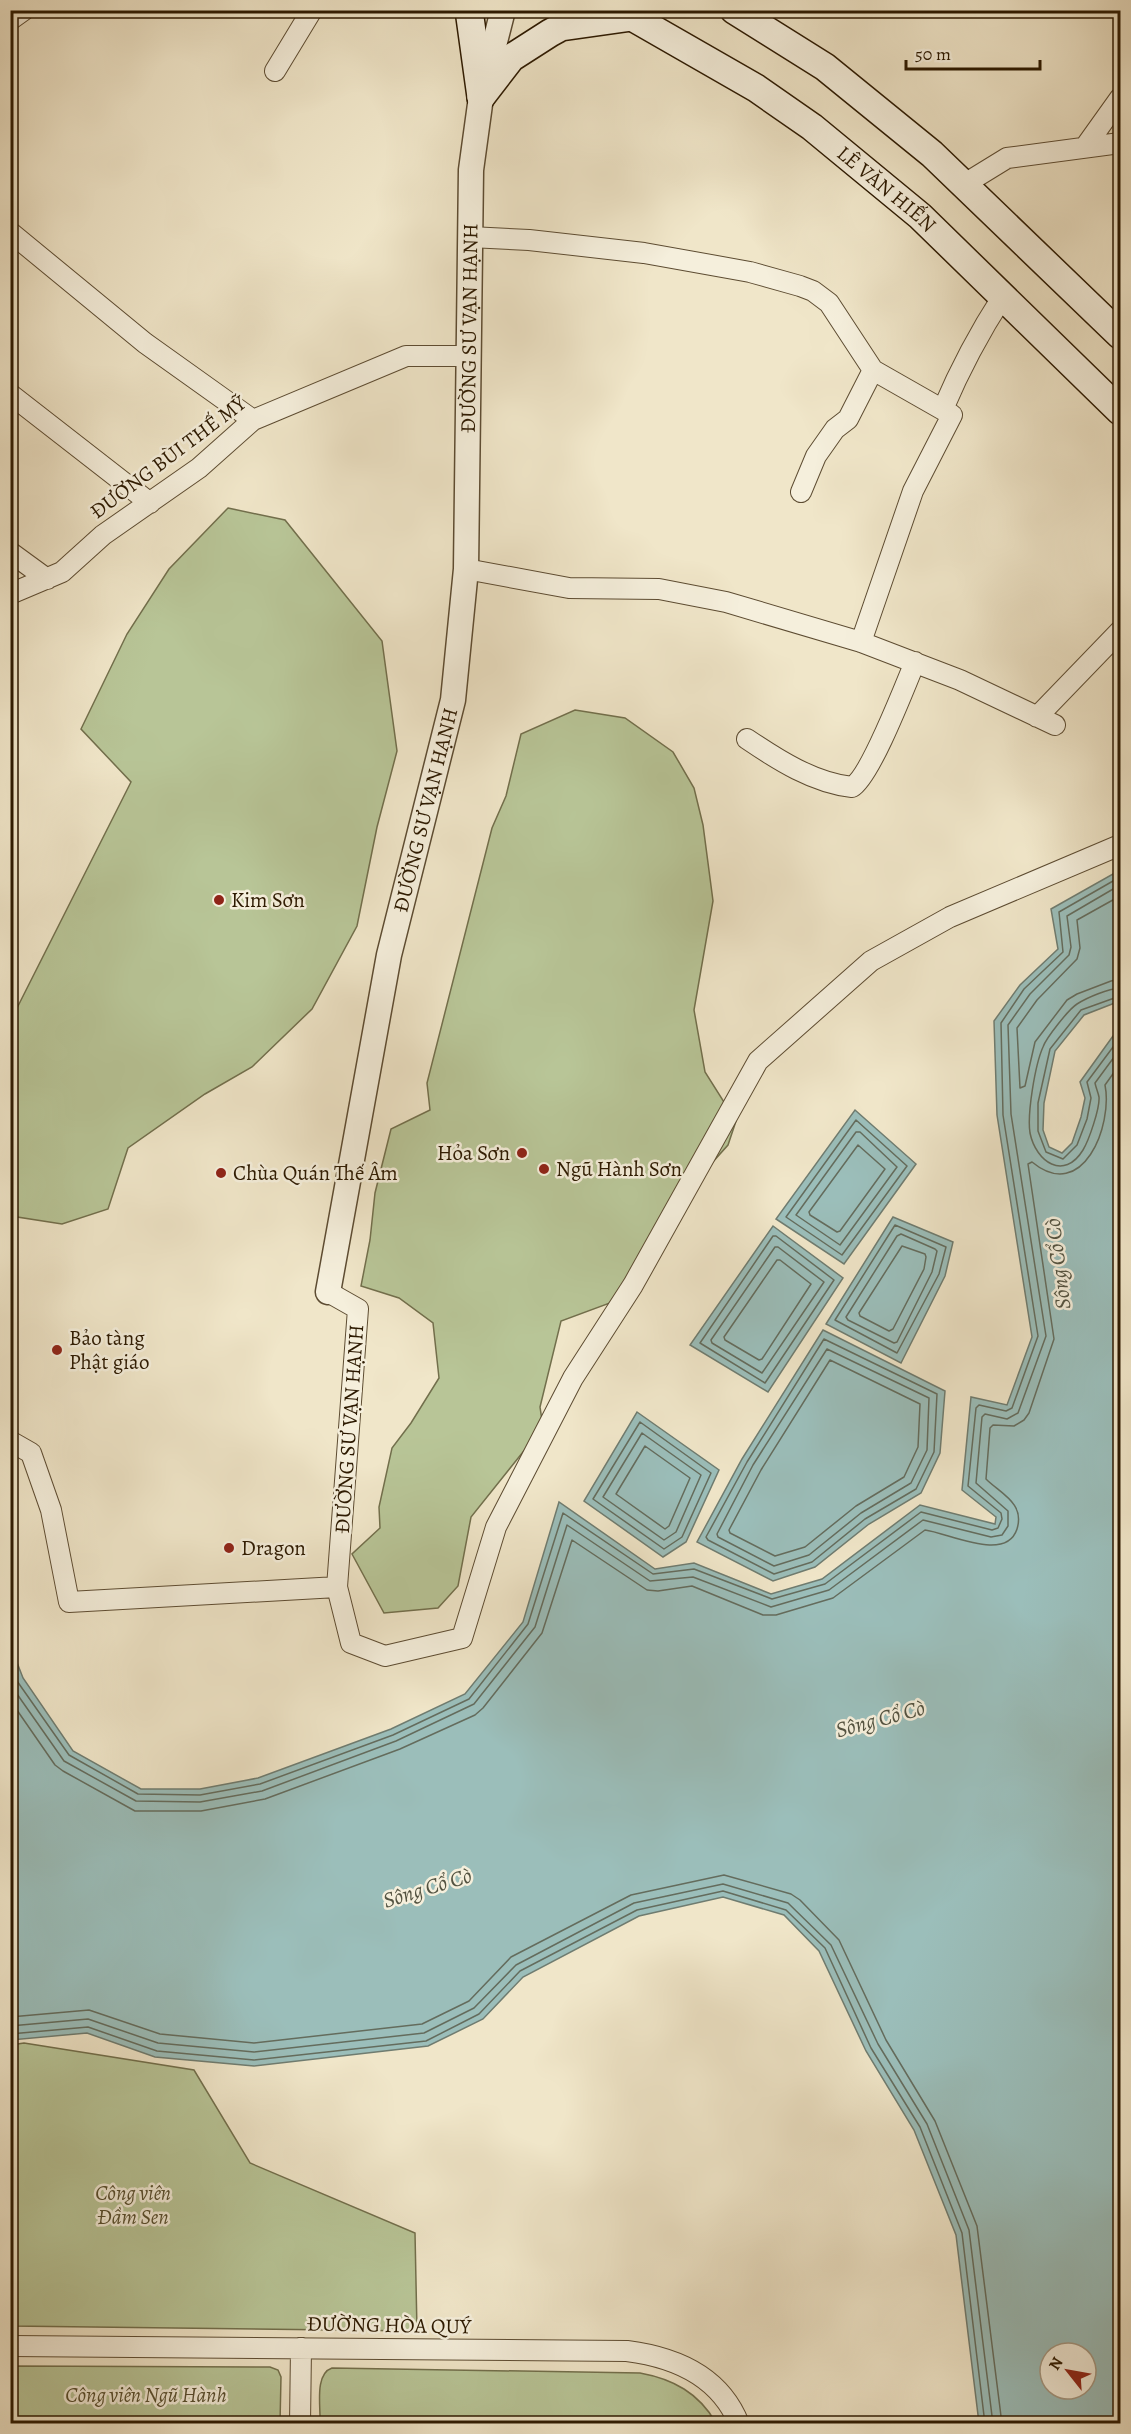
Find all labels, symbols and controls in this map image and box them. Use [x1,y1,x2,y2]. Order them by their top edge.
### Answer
scale bar [906,33,1040,71]
text: 50 m [915,42,951,66]
street label: LÊ VĂN HIẾN [831,139,942,238]
street label: ĐƯỜNG SƯ VẠN HẠNH [454,223,484,433]
street label: ĐƯỜNG BÙI THẾ MỸ [84,389,252,525]
street label: ĐƯỜNG SƯ VẠN HẠNH [386,705,465,915]
place label: Kim Sơn [231,886,305,914]
marker: Kim Sơn [212,893,226,907]
place label: Hỏa Sơn [437,1139,510,1167]
marker: Hỏa Sơn [515,1146,529,1160]
place label: Ngũ Hành Sơn [556,1155,682,1183]
place label: Chùa Quán Thế Âm [233,1159,398,1187]
marker: Ngũ Hành Sơn [537,1162,551,1176]
marker: Chùa Quán Thế Âm [214,1166,228,1180]
water label: Sông Cổ Cò [1038,1217,1078,1311]
street label: ĐƯỜNG SƯ VẠN HẠNH [328,1323,370,1535]
place label: Bảo tàng Phật giáo [69,1324,149,1376]
marker: Bảo tàng Phật giáo [50,1343,64,1357]
place label: Dragon [241,1534,306,1562]
marker: Dragon [222,1541,236,1555]
water label: Sông Cổ Cò [832,1693,928,1745]
water label: Sông Cổ Cò [379,1860,475,1916]
park label: Công viên Đầm Sen [95,2179,171,2231]
street label: ĐƯỜNG HÒA QUÝ [307,2310,472,2340]
north arrow [1038,2341,1098,2401]
text: N [1044,2353,1069,2374]
park label: Công viên Ngũ Hành [65,2381,227,2409]

